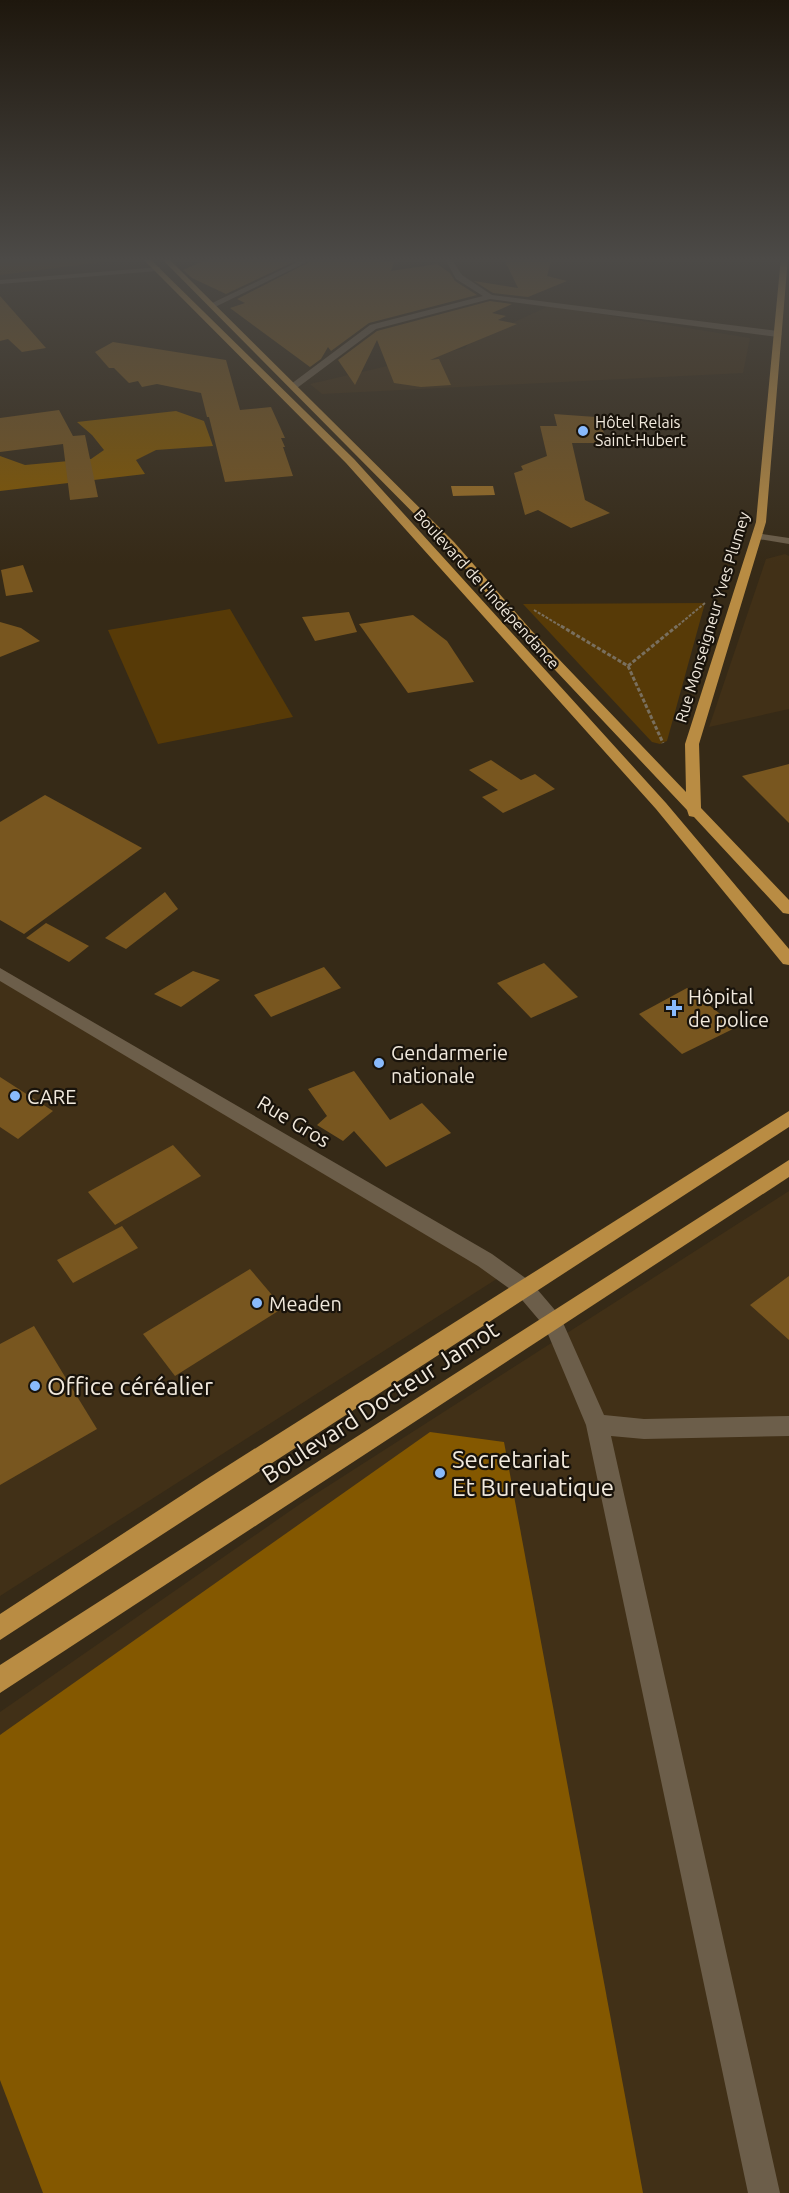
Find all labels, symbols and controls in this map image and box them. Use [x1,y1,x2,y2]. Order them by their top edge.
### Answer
place label: Hôtel Relais Saint-Hubert [595,413,687,449]
marker: Hôtel Relais Saint-Hubert [576,424,590,438]
street label: Boulevard de l'Indépendance [411,506,563,672]
street label: Rue Monseigneur Yves Plumey [671,509,753,725]
place label: Hôpital de police [688,985,769,1031]
marker: Hôpital de police [665,999,683,1017]
place label: Gendarmerie nationale [391,1041,508,1087]
marker: Gendarmerie nationale [372,1056,386,1070]
place label: CARE [27,1085,76,1108]
marker: CARE [8,1089,22,1103]
street label: Rue Gros [253,1090,335,1152]
place label: Meaden [269,1292,342,1315]
marker: Meaden [250,1296,264,1310]
street label: Boulevard Docteur Jamot [257,1315,504,1489]
place label: Office céréalier [47,1373,213,1400]
marker: Office céréalier [28,1379,42,1393]
place label: Secretariat Et Bureuatique [452,1446,614,1501]
marker: Secretariat Et Bureuatique [433,1466,447,1480]

